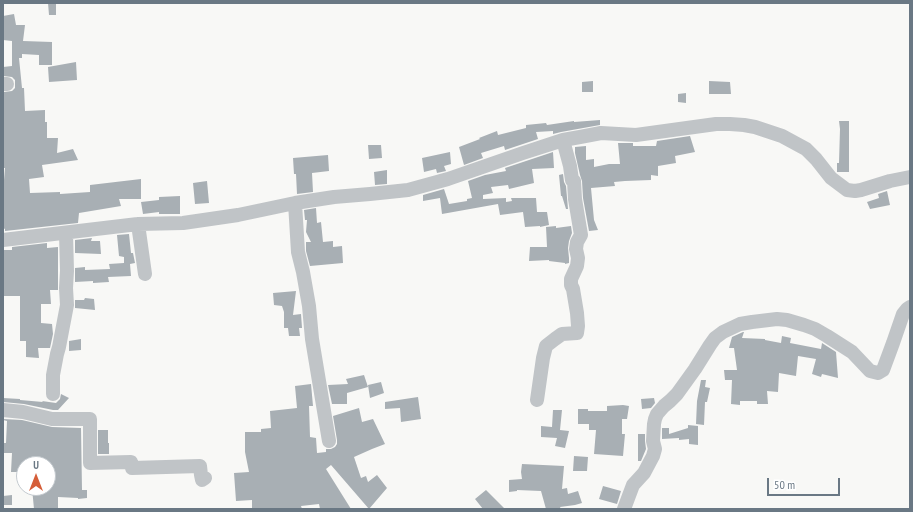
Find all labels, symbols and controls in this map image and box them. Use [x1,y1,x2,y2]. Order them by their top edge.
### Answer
north arrow [16,456,56,496]
text: U [33,458,39,472]
scale bar [769,470,842,496]
text: 50 m [774,477,795,492]

